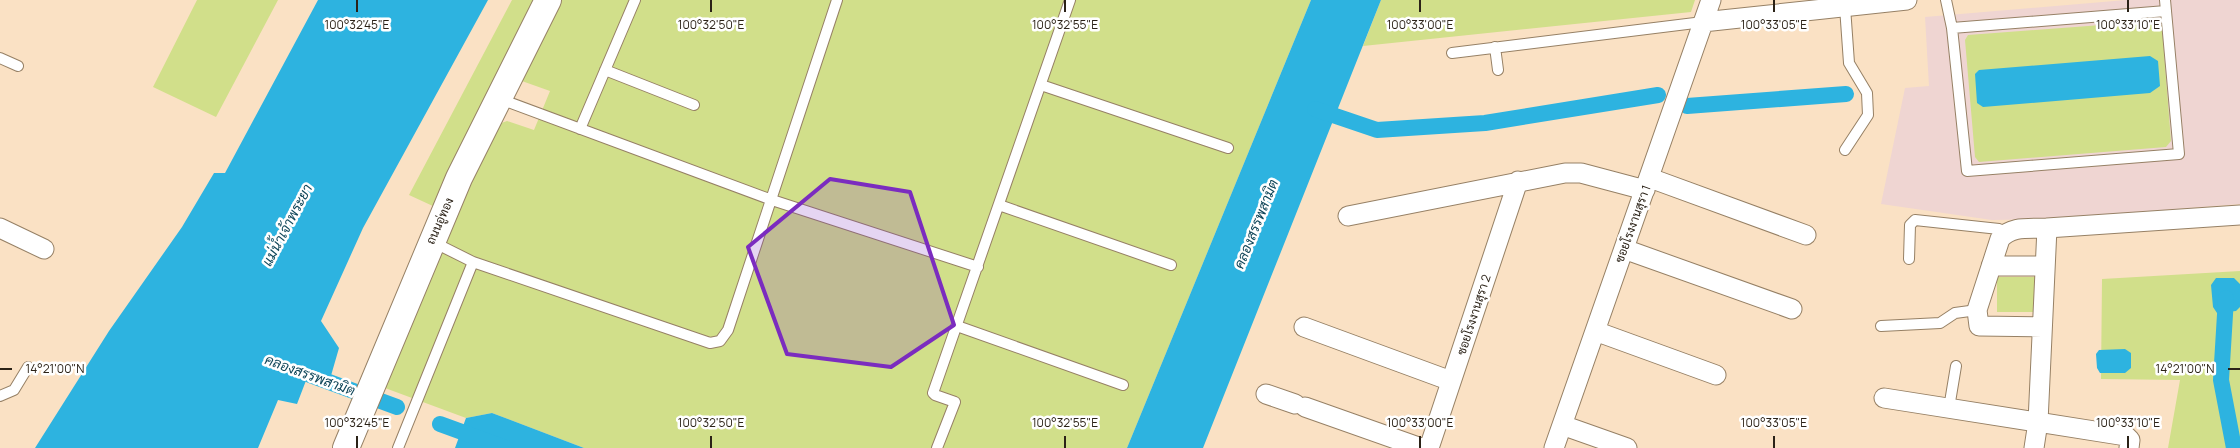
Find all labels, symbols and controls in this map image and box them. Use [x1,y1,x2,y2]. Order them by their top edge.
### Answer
text: 100°32'45"E [325,16,390,33]
text: 100°32'50"E [678,16,744,33]
text: 100°32'55"E [1032,16,1098,33]
text: 100°33'00"E [1387,16,1454,33]
text: 100°33'05"E [1741,16,1807,33]
text: 100°33'10"E [2096,16,2160,33]
water label: คลองสรรพสามิต [1229,176,1282,271]
water label: แม่น้ำเจ้าพระยา [255,179,316,269]
street label: ซอยโรงงานสุรา 1 [1611,183,1655,265]
street label: ถนนอู่ทอง [422,195,457,247]
street label: ซอยโรงงานสุรา 2 [1452,272,1496,358]
water label: คลองสรรพสามิต [262,349,358,400]
text: 14°21'00"N [26,360,84,377]
text: 14°21'00"N [2156,360,2214,377]
text: 100°32'45"E [325,414,390,431]
text: 100°32'50"E [678,414,744,431]
text: 100°32'55"E [1032,414,1098,431]
text: 100°33'00"E [1387,414,1454,431]
text: 100°33'05"E [1741,414,1807,431]
text: 100°33'10"E [2096,414,2160,431]

